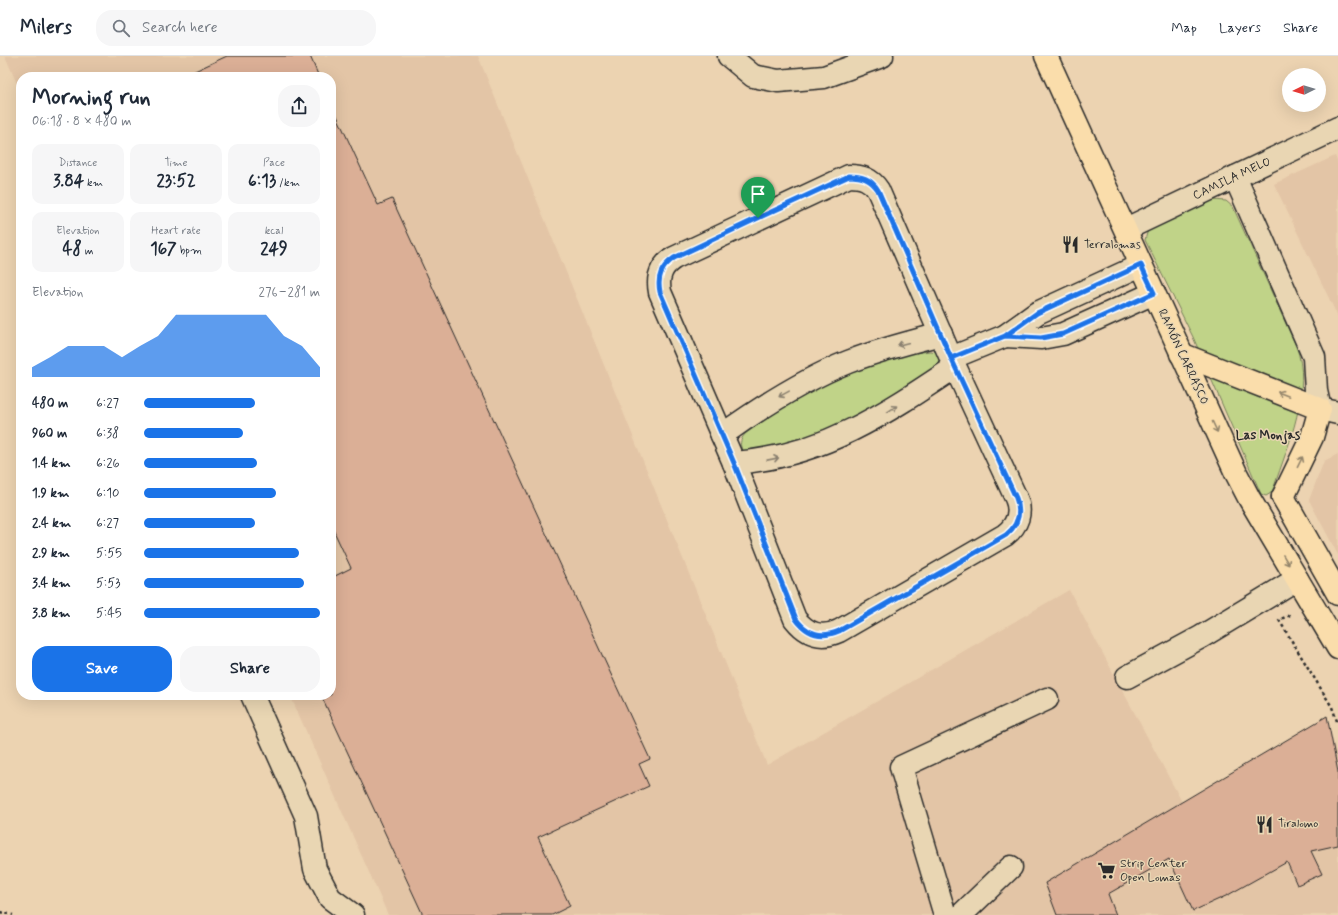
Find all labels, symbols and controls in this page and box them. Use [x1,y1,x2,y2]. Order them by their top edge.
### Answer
search box [96,10,376,46]
text: Milers [20,15,72,40]
icon: search [110,17,132,39]
text: Search here [142,18,217,38]
text: Map [1171,19,1197,37]
text: Layers [1219,19,1261,37]
text: Share [1283,19,1318,37]
north arrow [1282,68,1326,112]
map controls [1282,68,1326,112]
text: Morning run [32,84,151,112]
button: share [278,85,320,127]
text: 06:18 · 8 × 480 m [32,113,132,130]
street label: CAMILA MELO [1190,154,1274,204]
text: Distance [59,156,97,170]
text: Time [164,156,188,170]
text: Pace [263,156,285,170]
text: 3.84 [53,170,84,192]
text: 23:52 [156,170,196,192]
text: 6:13 [248,170,276,192]
text: km [84,176,103,190]
text: /km [276,176,300,190]
pin [741,177,775,218]
icon: arrive [747,183,769,205]
text: Elevation [56,224,100,238]
text: Heart rate [151,224,201,238]
text: kcal [265,224,283,238]
restaurant icon: Terralomas [1061,235,1081,255]
place label: Terralomas [1084,237,1141,253]
text: 48 [63,238,82,260]
text: 167 [150,238,177,260]
text: 249 [260,238,288,260]
text: m [82,244,93,258]
text: bpm [177,244,202,258]
text: Elevation [32,284,83,301]
text: 276–281 m [259,284,320,301]
street label: RAMÓN CARRASCO [1154,307,1212,407]
one-way arrow [897,341,910,348]
one-way arrow [1278,390,1290,398]
one-way arrow [778,391,790,398]
text: 480 m [32,395,68,412]
text: 6:27 [96,395,119,412]
one-way arrow [886,405,897,413]
one-way arrow [1212,421,1219,433]
text: 960 m [32,425,67,442]
text: 6:38 [96,425,119,442]
district label: Las Monjas [1236,427,1300,445]
one-way arrow [766,454,779,462]
text: 1.4 km [32,455,71,472]
text: 6:26 [96,455,120,472]
one-way arrow [1297,456,1304,468]
text: 1.9 km [32,485,69,502]
text: 6:10 [96,485,119,502]
text: 2.4 km [32,515,71,532]
text: 6:27 [96,515,119,532]
text: 2.9 km [32,545,70,562]
text: 5:55 [96,545,122,562]
one-way arrow [1282,554,1290,565]
text: 3.4 km [32,575,71,592]
text: 5:53 [96,575,121,592]
text: 3.8 km [32,605,70,622]
text: 5:45 [96,605,122,622]
button: Save [32,646,172,692]
button: Share [180,646,320,692]
restaurant icon: Tiralomo [1255,814,1275,834]
place label: Tiralomo [1278,816,1318,832]
place label: Strip Center Open Lomas [1120,856,1186,886]
supermarket icon: Strip Center Open Lomas [1097,861,1117,881]

